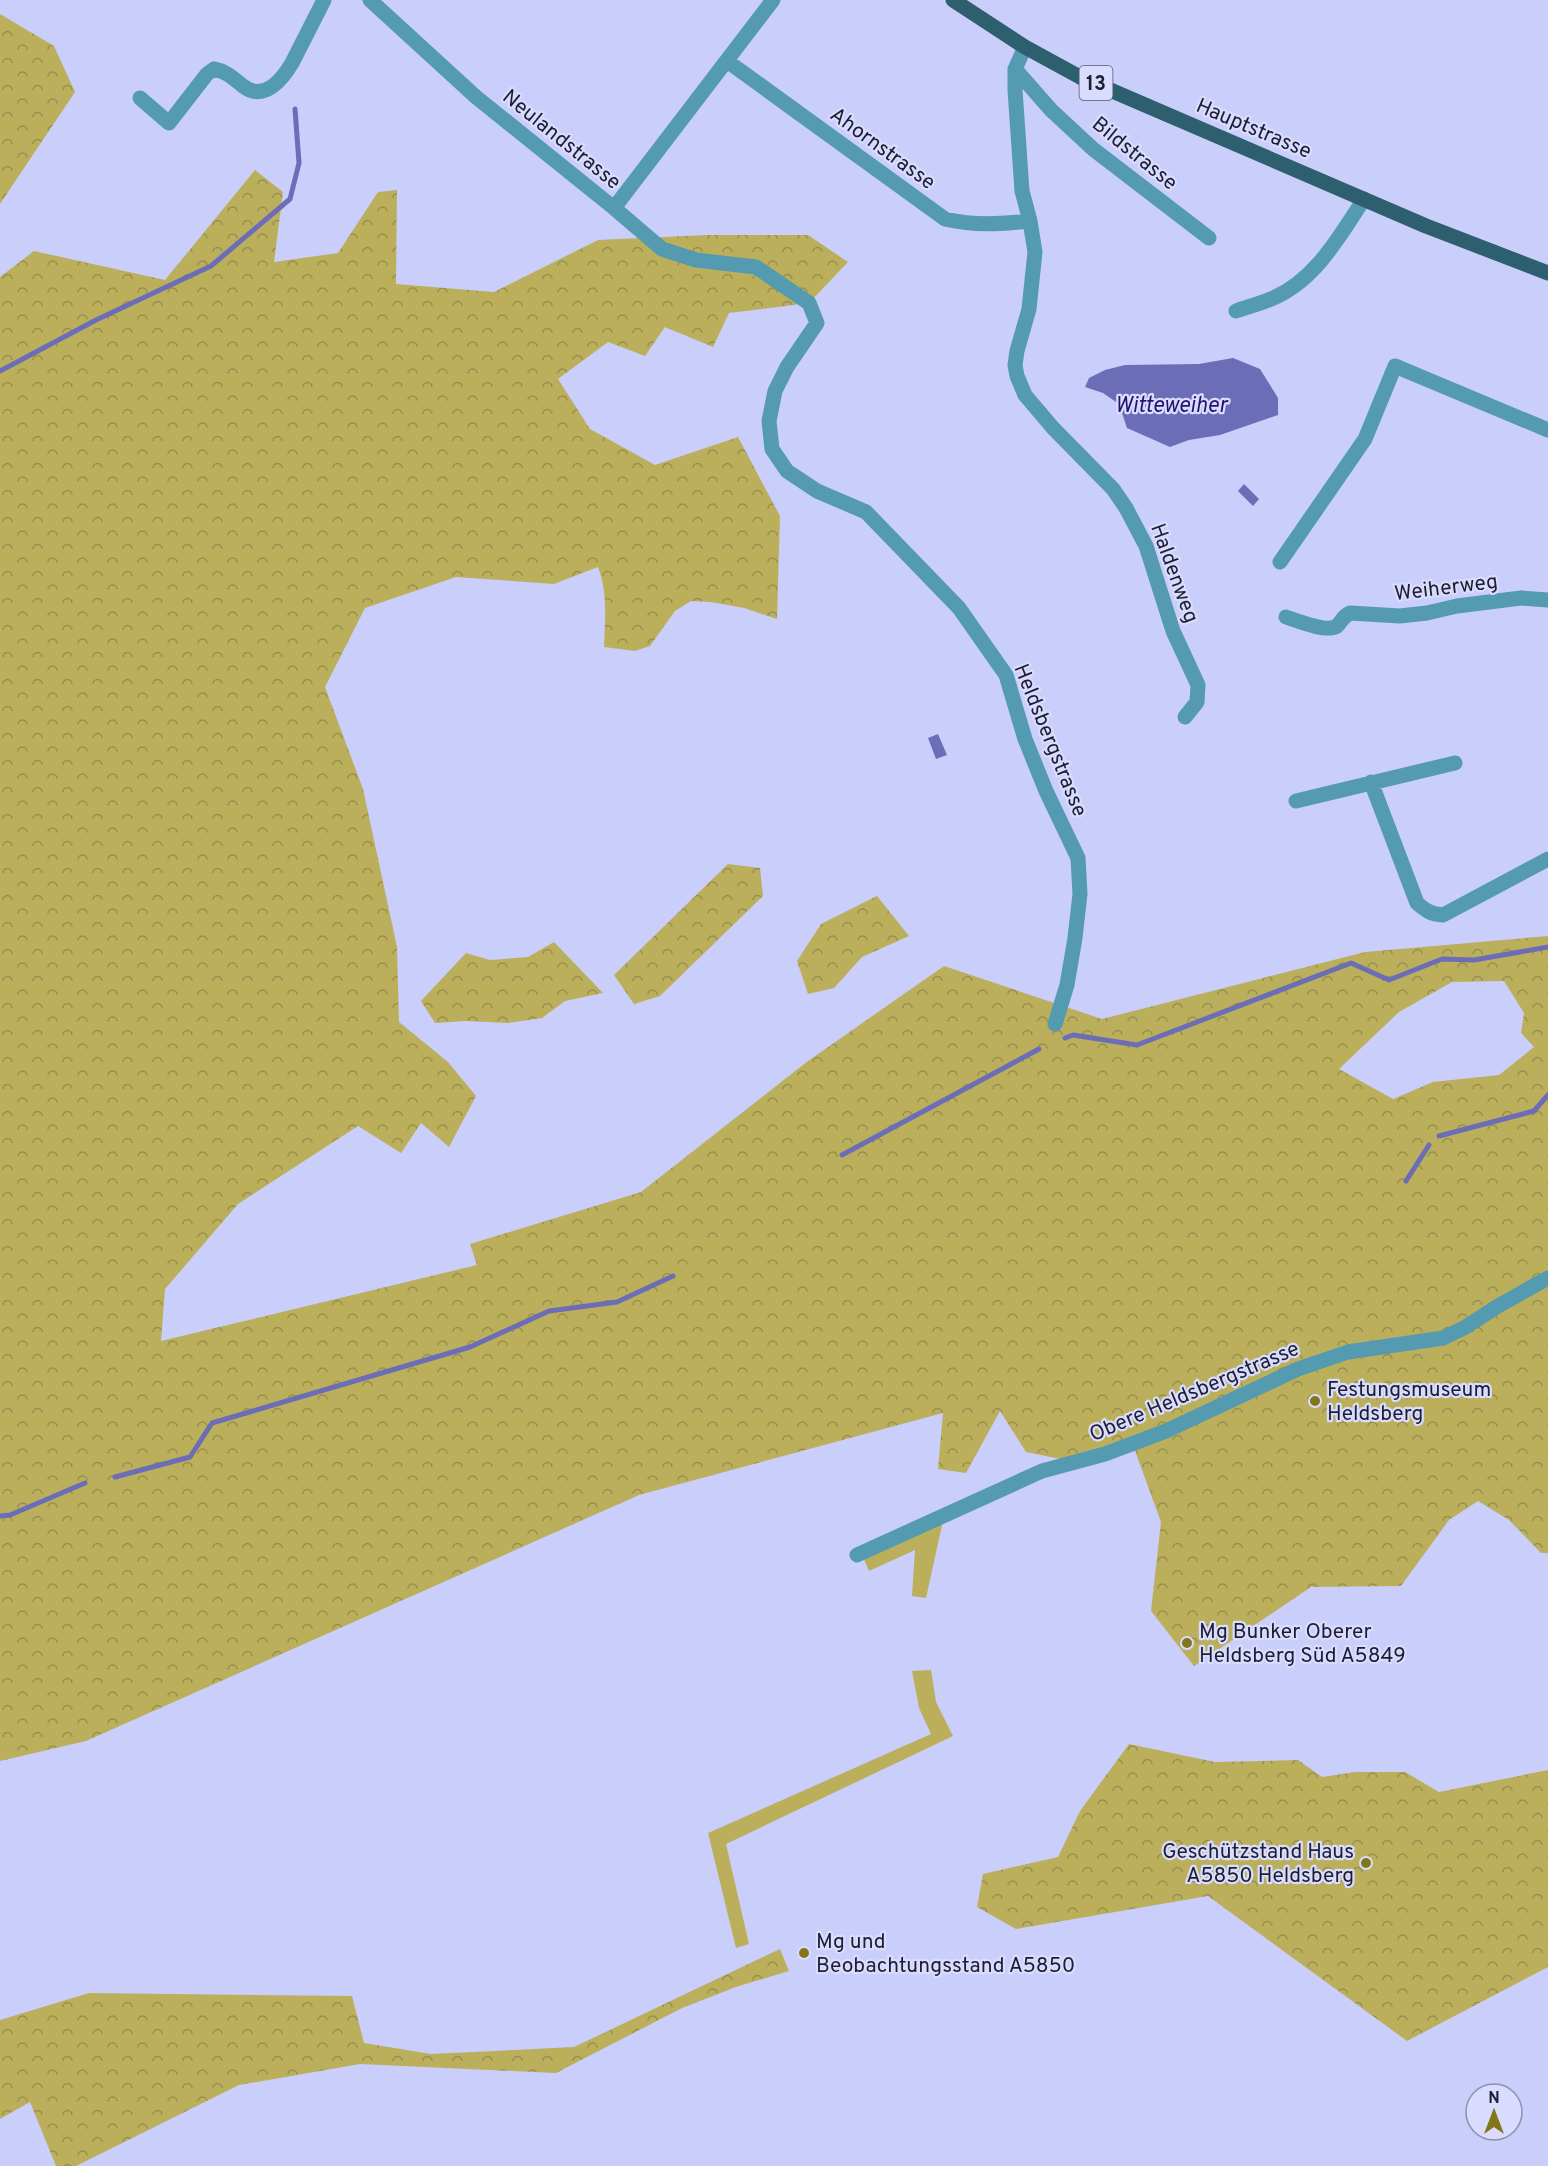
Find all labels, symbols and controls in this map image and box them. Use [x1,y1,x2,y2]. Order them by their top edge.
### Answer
road number: 13 [1080,66,1112,100]
street label: Neulandstrasse [496,84,626,196]
street label: Hauptstrasse [1192,93,1315,166]
street label: Ahornstrasse [824,102,940,197]
street label: Bildstrasse [1086,111,1182,197]
water label: Witteweiher [1115,393,1229,420]
street label: Haldenweg [1143,520,1204,627]
street label: Weiherweg [1393,569,1499,608]
street label: Heldsbergstrasse [1007,660,1093,821]
street label: Obere Heldsbergstrasse [1086,1336,1304,1449]
place label: Festungsmuseum Heldsberg [1327,1377,1491,1428]
marker: Festungsmuseum Heldsberg [1308,1394,1322,1408]
place label: Mg Bunker Oberer Heldsberg Süd A5849 [1199,1619,1406,1670]
marker: Mg Bunker Oberer Heldsberg Süd A5849 [1180,1636,1194,1650]
place label: Geschützstand Haus A5850 Heldsberg [1162,1839,1354,1890]
marker: Geschützstand Haus A5850 Heldsberg [1359,1856,1373,1870]
place label: Mg und Beobachtungsstand A5850 [816,1929,1075,1980]
marker: Mg und Beobachtungsstand A5850 [797,1946,811,1960]
north arrow [1464,2082,1524,2142]
text: N [1488,2089,1500,2109]

